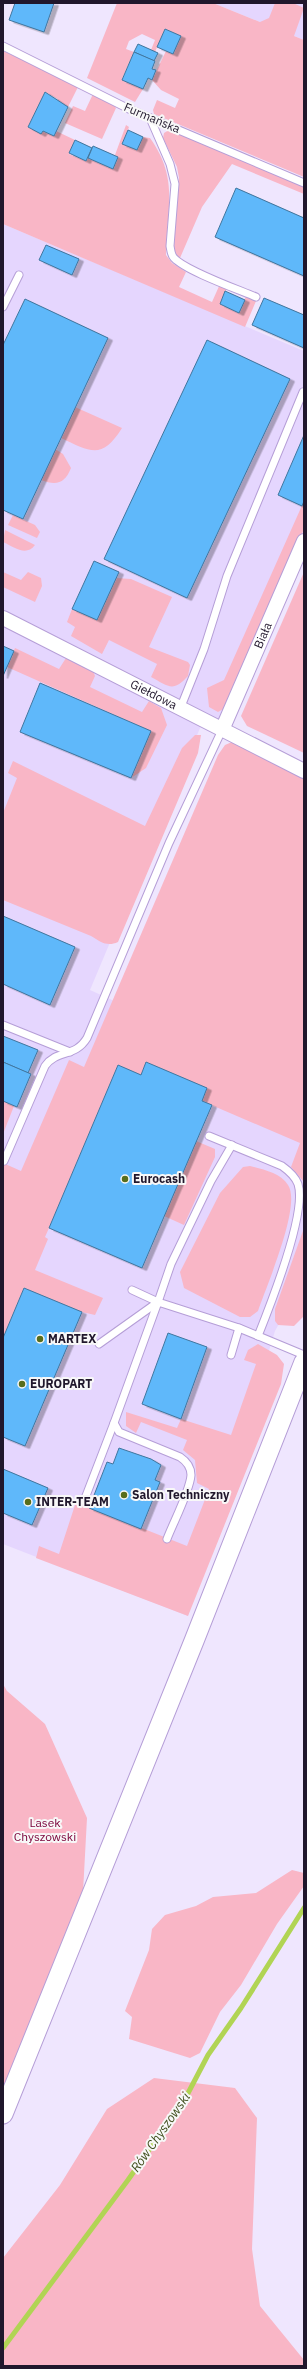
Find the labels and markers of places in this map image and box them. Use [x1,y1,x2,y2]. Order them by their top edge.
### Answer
place label: Eurocash [133,1171,185,1186]
marker: Eurocash [120,1174,130,1184]
place label: MARTEX [48,1331,96,1346]
marker: MARTEX [35,1334,45,1344]
place label: EUROPART [30,1376,92,1391]
marker: EUROPART [17,1379,27,1389]
place label: Salon Techniczny [132,1487,230,1502]
marker: Salon Techniczny [119,1490,129,1500]
place label: INTER-TEAM [36,1494,109,1509]
marker: INTER-TEAM [23,1497,33,1507]

